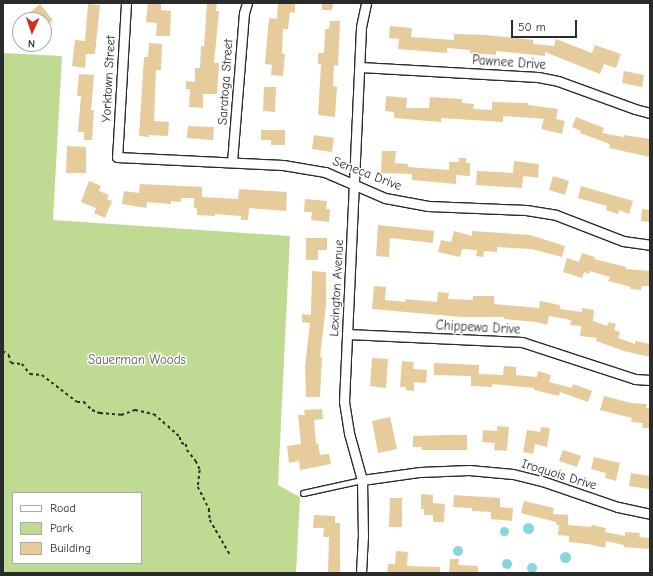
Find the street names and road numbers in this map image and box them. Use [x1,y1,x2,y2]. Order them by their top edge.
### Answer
street label: Yorktown Street [99,35,119,123]
street label: Saratoga Street [215,38,237,126]
street label: Pawnee Drive [472,53,546,73]
street label: Seneca Drive [330,154,404,194]
street label: Lexington Avenue [327,239,347,337]
street label: Chippewa Drive [435,318,521,338]
street label: Iroquois Drive [520,456,598,494]

